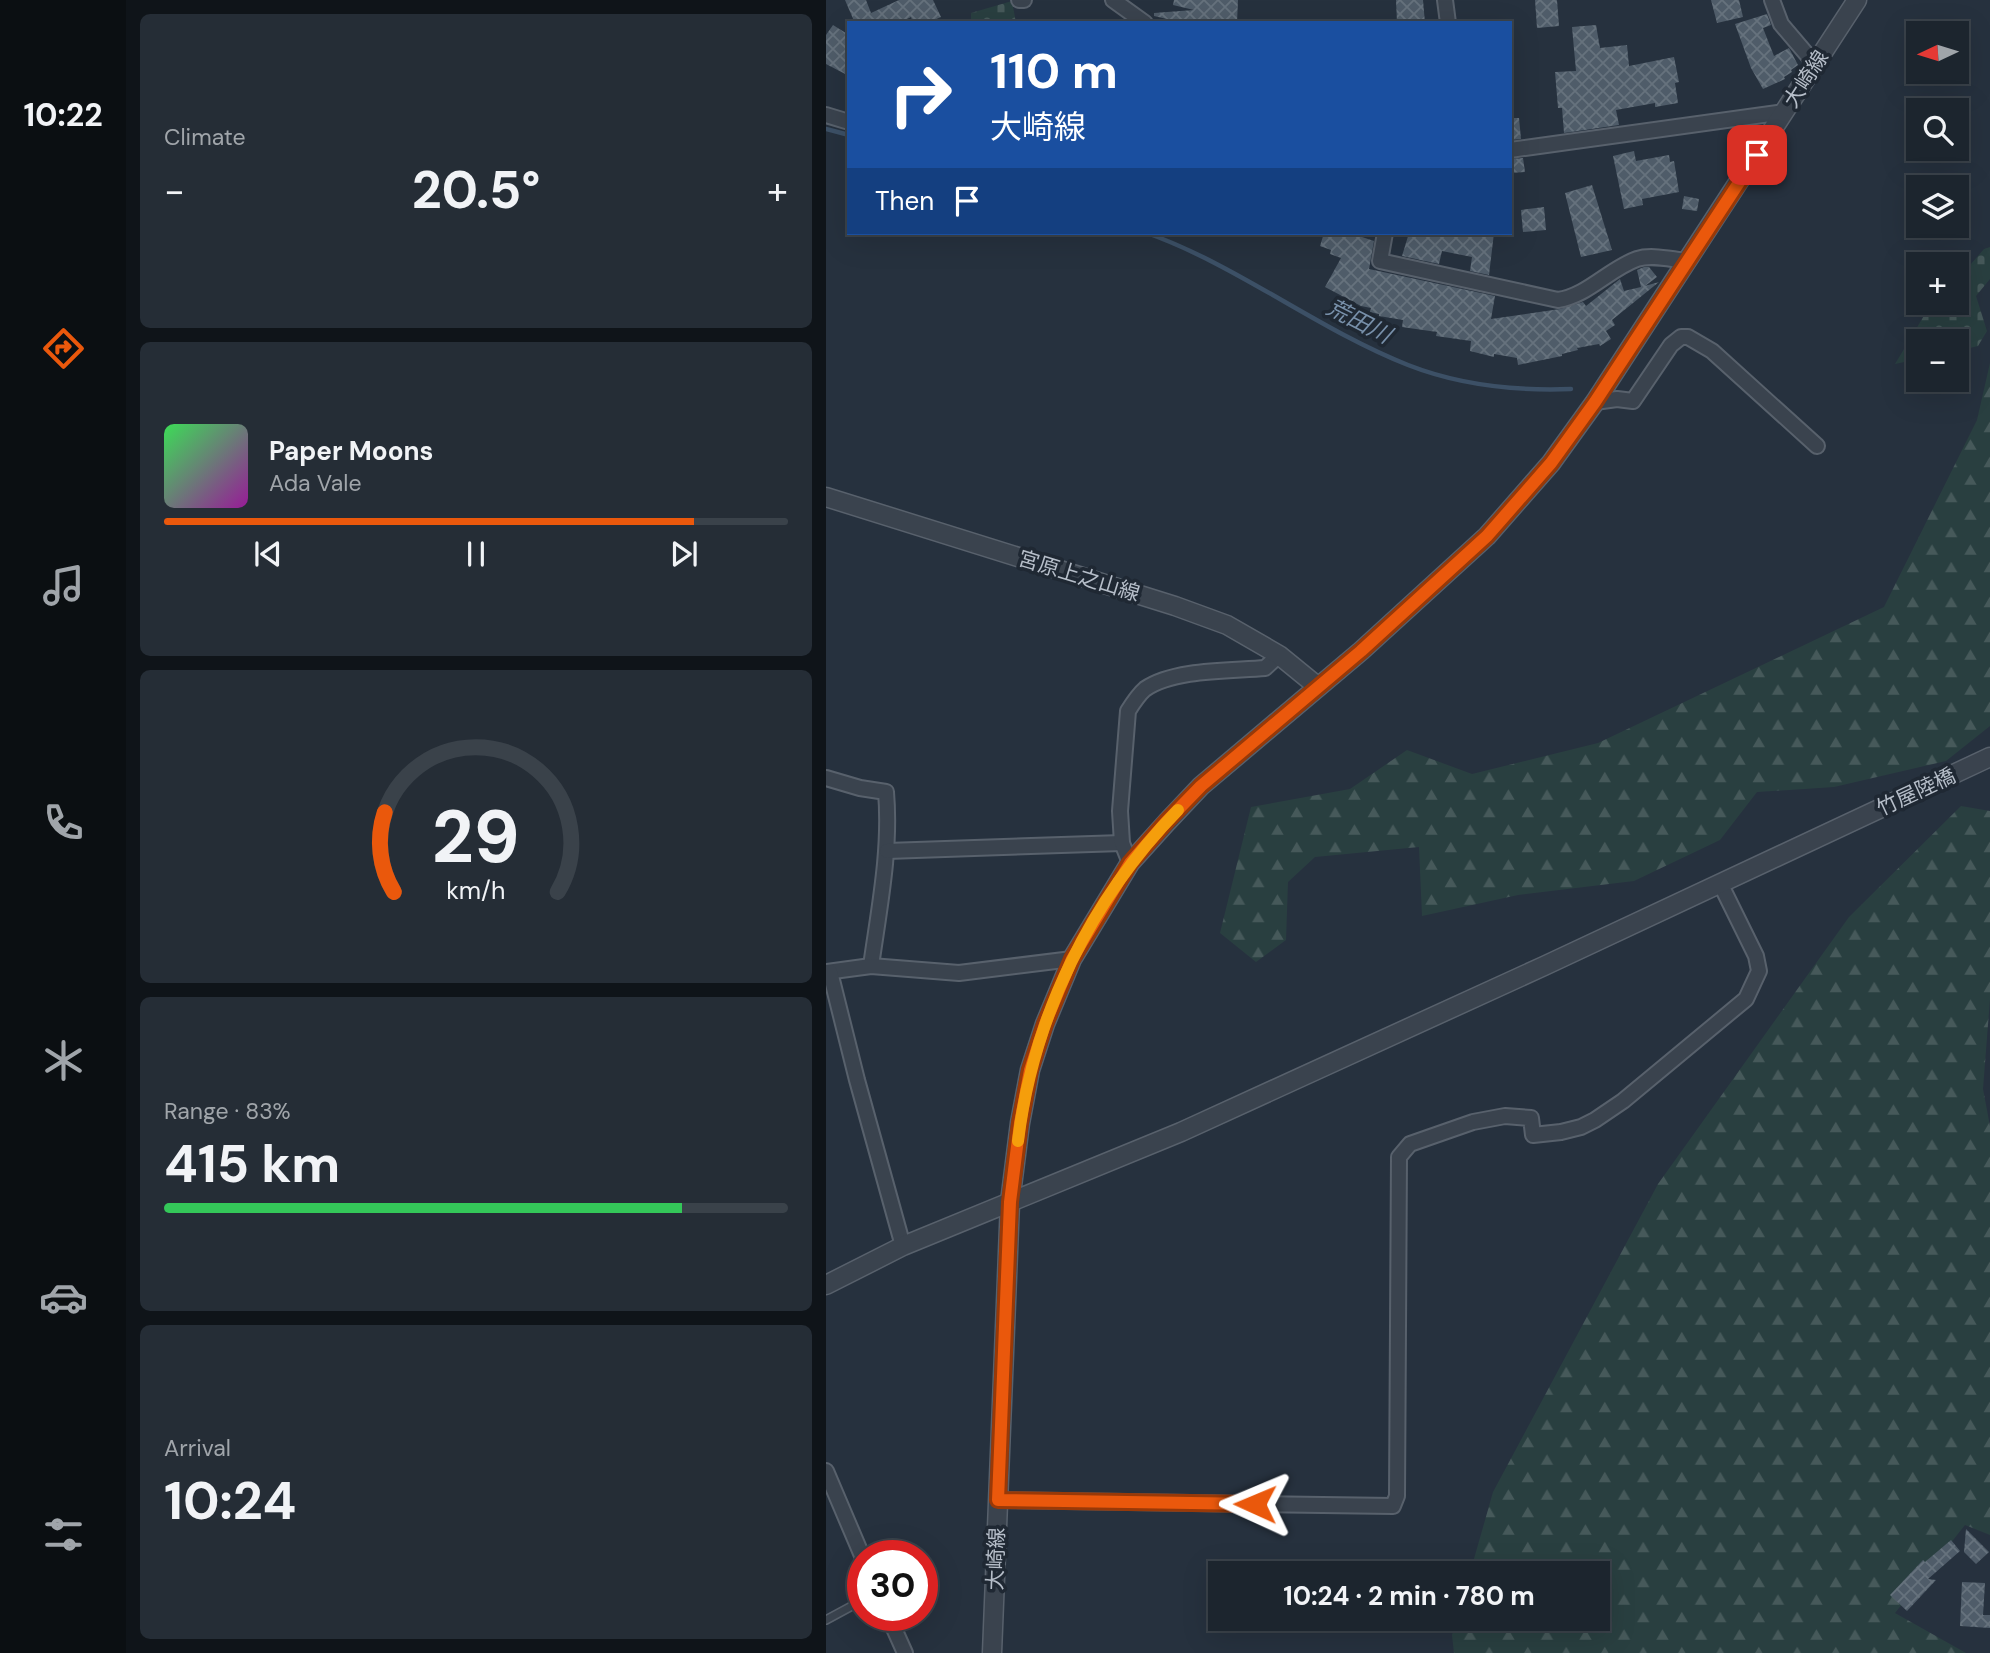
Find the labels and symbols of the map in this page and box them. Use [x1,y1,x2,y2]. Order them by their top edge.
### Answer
north arrow [1906,21,1969,84]
street label: 大崎線 [1777,45,1835,113]
pin [1727,125,1787,185]
water label: 荒田川 [1321,292,1399,351]
street label: 宮原上之山線 [1015,544,1143,608]
street label: 竹屋陸橋 [1872,762,1960,822]
position arrow [1218,1467,1292,1541]
street label: 大崎線 [981,1527,1011,1591]
speed limit sign: 30 [847,1540,938,1631]

